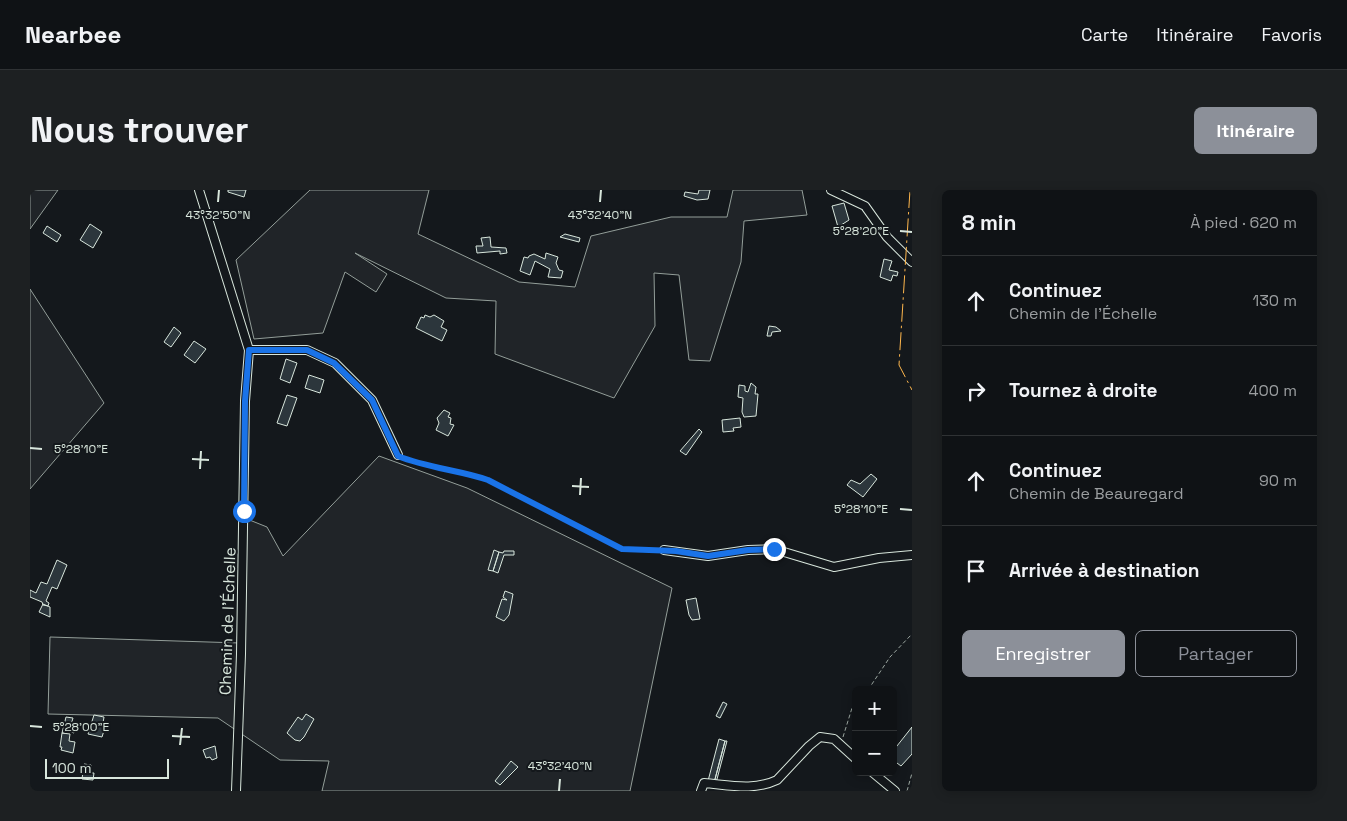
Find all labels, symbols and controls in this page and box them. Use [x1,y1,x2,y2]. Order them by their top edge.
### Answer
text: Nearbee [25,19,121,50]
text: Carte [1081,23,1128,46]
text: Itinéraire [1156,23,1233,46]
text: Favoris [1261,23,1322,46]
button: Itinéraire [1194,107,1317,154]
text: Nous trouver [30,108,249,152]
text: 43°32'50"N [186,207,250,223]
text: 43°32'40"N [568,207,632,223]
text: 8 min [962,209,1016,236]
text: À pied · 620 m [1190,212,1297,233]
text: 5°28'20"E [833,223,889,239]
text: Continuez [1009,278,1102,303]
icon: ahead [962,287,990,315]
text: 130 m [1253,290,1297,311]
text: Chemin de l’Échelle [1009,303,1157,324]
icon: right [962,377,990,405]
text: Tournez à droite [1009,378,1158,403]
text: 400 m [1249,380,1297,401]
text: 5°28'10"E [54,441,108,457]
text: Continuez [1009,458,1102,483]
icon: ahead [962,467,990,495]
text: 90 m [1259,470,1297,491]
text: Chemin de Beauregard [1009,483,1184,504]
route start [233,500,256,523]
text: 5°28'10"E [834,501,888,517]
route end [763,538,786,561]
street label: Chemin de l’Échelle [214,547,241,695]
icon: arrive [962,557,990,585]
text: Arrivée à destination [1009,558,1199,583]
button: Enregistrer [962,630,1125,677]
button: Partager [1135,630,1297,677]
map controls [852,686,897,776]
button: + [852,686,897,731]
text: 5°28'00"E [53,719,110,735]
button: − [852,731,897,776]
scale bar [45,756,169,779]
text: 43°32'40"N [528,758,592,774]
text: 100 m [52,759,91,777]

